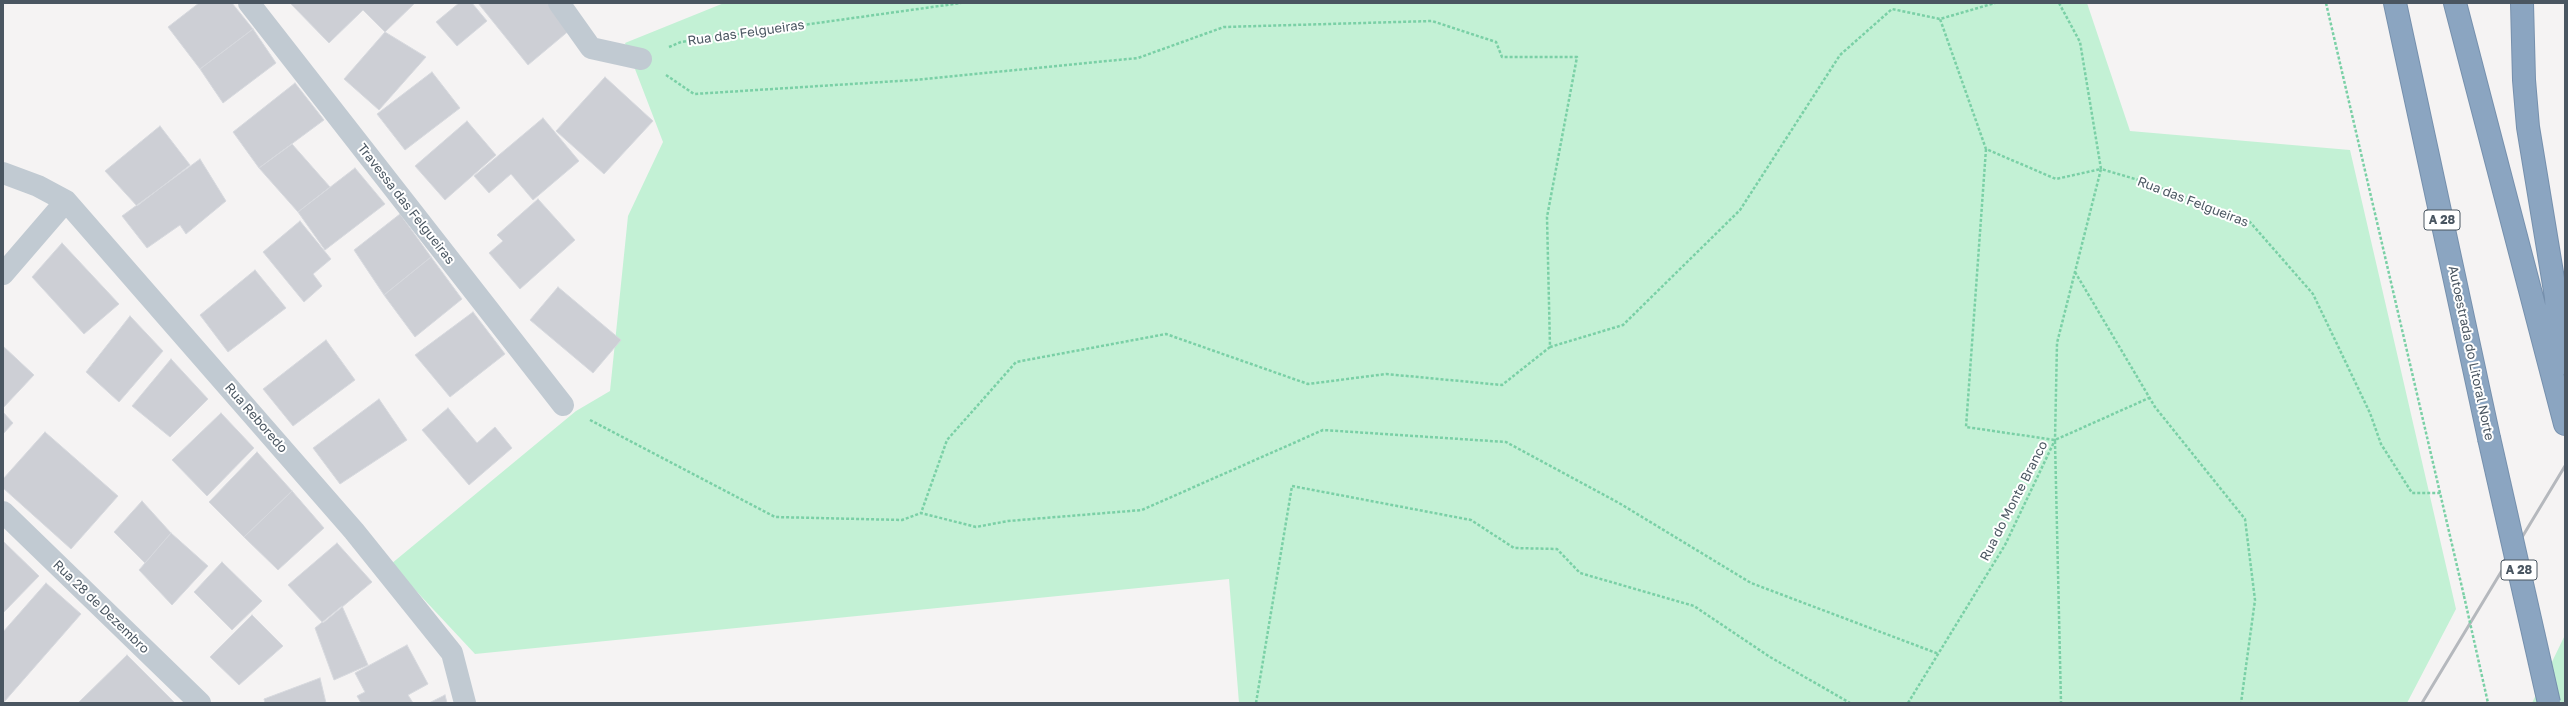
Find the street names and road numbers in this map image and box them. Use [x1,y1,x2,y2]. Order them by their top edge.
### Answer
street label: Rua das Felgueiras [687,17,805,49]
street label: Travessa das Felgueiras [354,141,458,267]
street label: Rua das Felgueiras [2135,174,2251,230]
road number: A 28 [2424,210,2460,230]
street label: Autoestrada do Litoral Norte [2445,264,2497,442]
street label: Rua Reboredo [221,380,291,456]
street label: Rua do Monte Branco [1977,438,2051,564]
street label: Rua 28 de Dezembro [50,557,152,657]
road number: A 28 [2501,560,2537,580]

